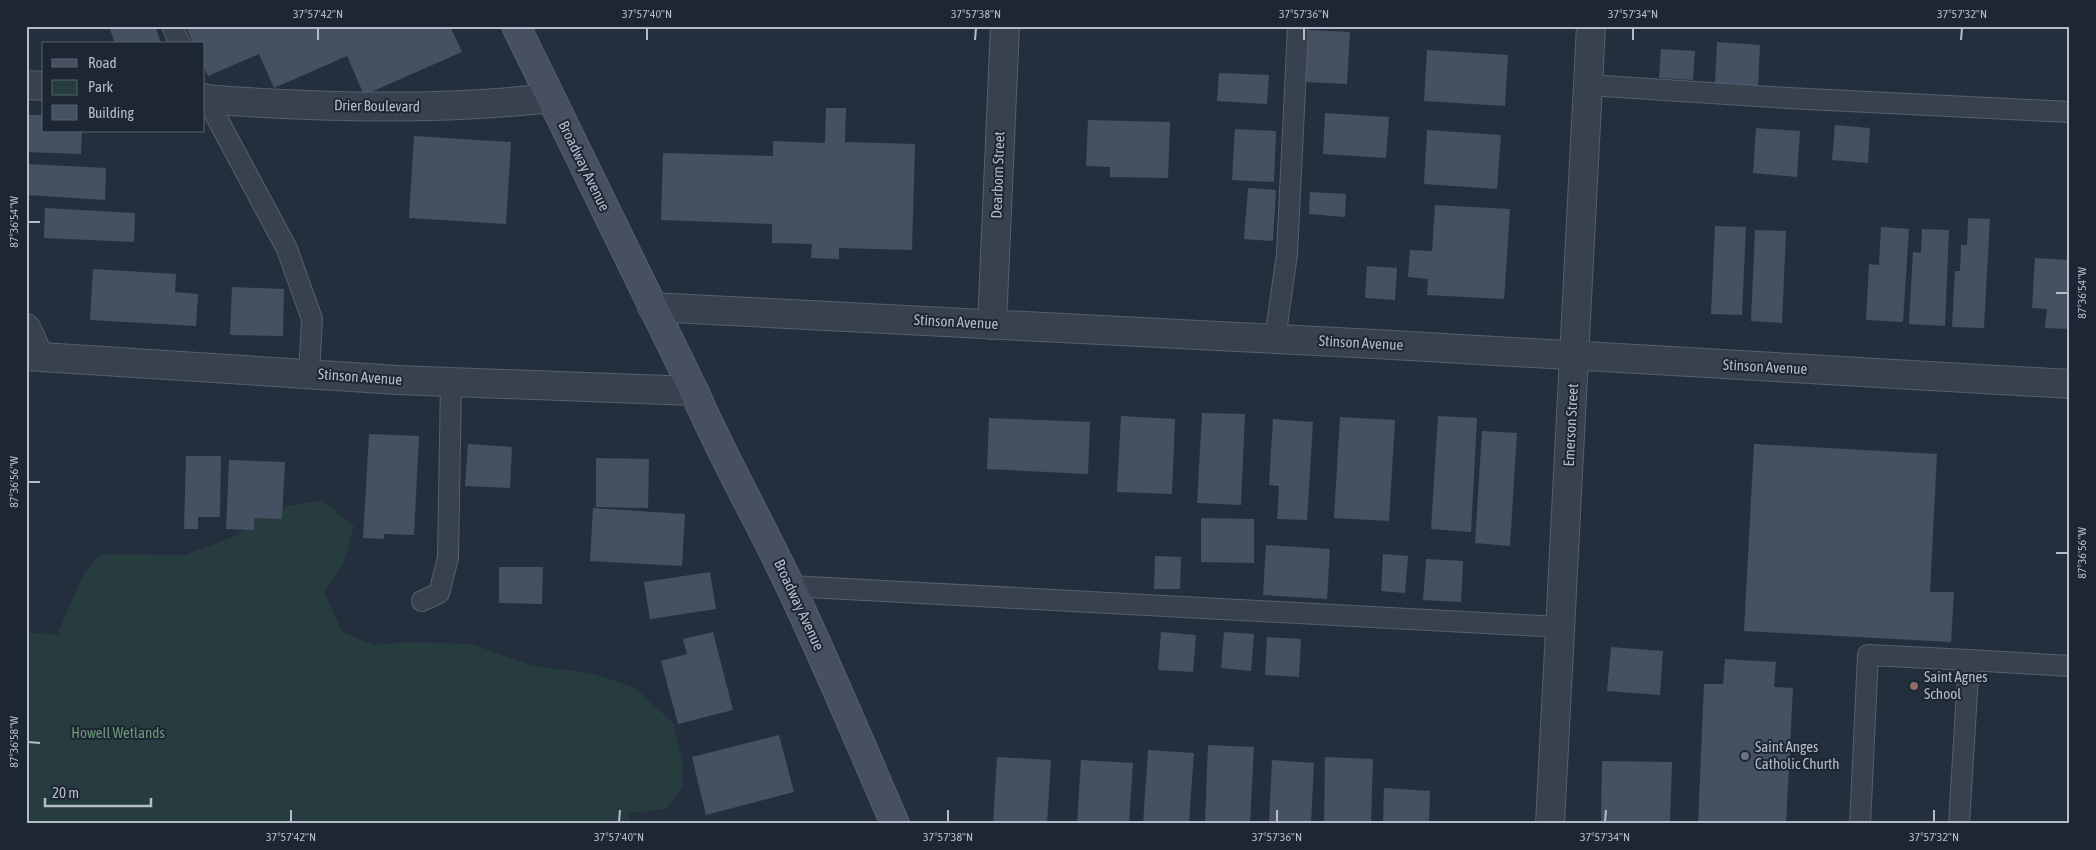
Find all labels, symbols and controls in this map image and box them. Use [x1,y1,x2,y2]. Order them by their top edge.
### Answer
text: 37°57'42"N [293,7,343,21]
text: 37°57'40"N [622,7,672,21]
text: 37°57'38"N [951,7,1001,21]
text: 37°57'36"N [1279,7,1329,21]
text: 37°57'34"N [1608,7,1658,21]
text: 37°57'32"N [1937,7,1987,21]
legend [42,42,205,132]
text: Road [88,54,117,71]
text: Park [88,78,113,95]
street label: Drier Boulevard [334,96,420,115]
text: Building [88,104,134,121]
street label: Broadway Avenue [555,118,614,214]
street label: Dearborn Street [987,131,1008,219]
text: 87°36'54"W [7,196,21,248]
text: 87°36'54"W [2075,267,2089,319]
street label: Stinson Avenue [913,311,999,332]
street label: Stinson Avenue [1318,332,1404,353]
street label: Stinson Avenue [1722,356,1808,377]
street label: Stinson Avenue [317,365,403,388]
street label: Emerson Street [1560,383,1581,467]
text: 87°36'56"W [7,456,21,508]
text: 87°36'56"W [2075,527,2089,579]
street label: Broadway Avenue [771,557,828,653]
place label: Saint Agnes School [1924,668,1988,702]
marker: Saint Agnes School [1908,680,1920,692]
text: 87°36'58"W [7,716,21,768]
park label: Howell Wetlands [71,724,165,741]
place label: Saint Anges Catholic Churth [1755,738,1840,772]
marker: Saint Anges Catholic Churth [1739,750,1751,762]
scale bar [45,775,151,807]
text: 20 m [52,784,79,801]
text: 37°57'42"N [266,830,316,844]
text: 37°57'40"N [594,830,644,844]
text: 37°57'38"N [923,830,973,844]
text: 37°57'36"N [1252,830,1302,844]
text: 37°57'34"N [1580,830,1630,844]
text: 37°57'32"N [1909,830,1959,844]

